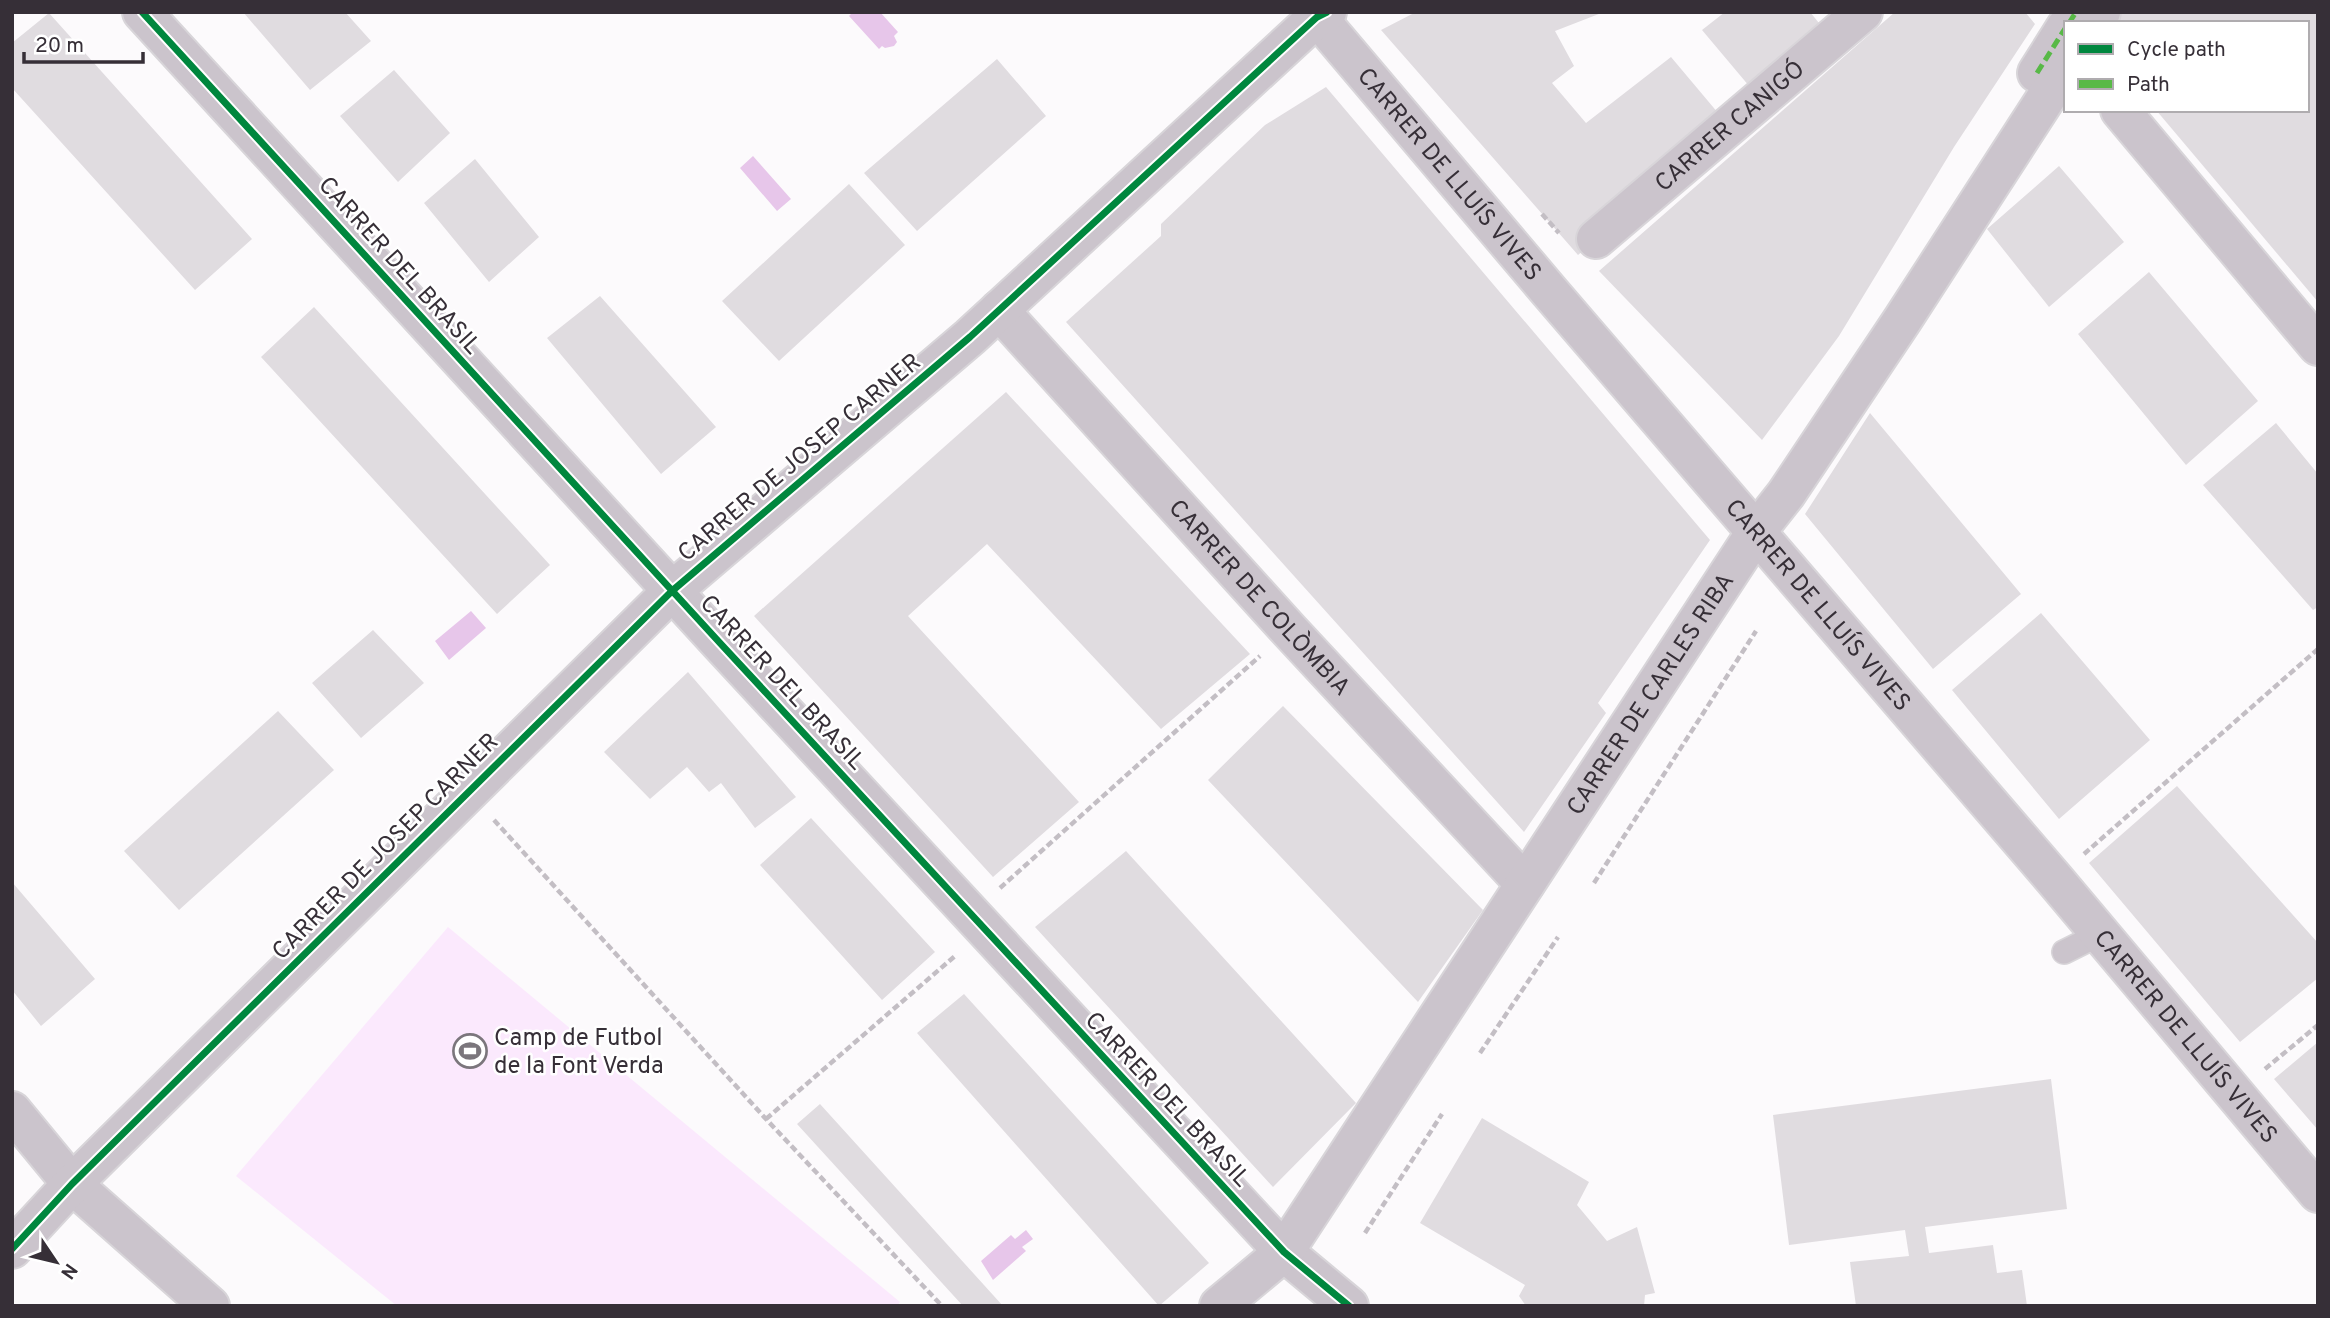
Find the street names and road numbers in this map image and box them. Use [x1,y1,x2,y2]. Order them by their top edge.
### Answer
street label: CARRER CANIGÓ [1650,54,1812,199]
street label: CARRER DE LLUÍS VIVES [1350,62,1547,288]
street label: CARRER DEL BRASIL [311,171,486,361]
street label: CARRER DE JOSEP CARNER [672,348,928,569]
street label: CARRER DE COLÒMBIA [1161,494,1356,703]
street label: CARRER DE LLUÍS VIVES [1718,494,1916,718]
street label: CARRER DE CARLES RIBA [1561,568,1742,822]
street label: CARRER DEL BRASIL [692,589,871,777]
street label: CARRER DE JOSEP CARNER [267,728,506,967]
street label: CARRER DE LLUÍS VIVES [2086,924,2283,1151]
street label: CARRER DEL BRASIL [1077,1006,1256,1194]

